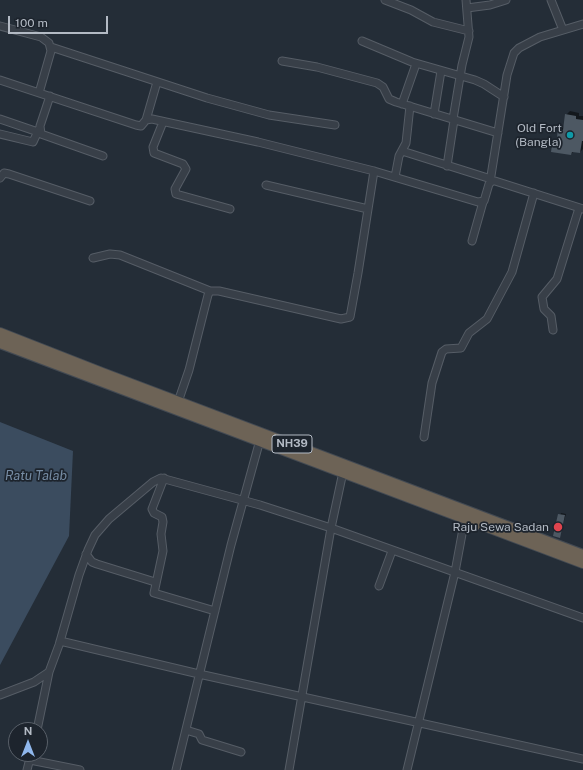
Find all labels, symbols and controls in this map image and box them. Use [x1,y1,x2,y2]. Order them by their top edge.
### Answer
scale bar [10,8,110,34]
text: 100 m [15,16,48,30]
place label: Old Fort (Bangla) [515,121,562,149]
marker: Old Fort (Bangla) [565,130,575,140]
road number: NH39 [272,435,312,453]
water label: Ratu Talab [5,468,67,484]
place label: Raju Sewa Sadan [452,520,549,534]
marker: Raju Sewa Sadan [552,521,564,533]
north arrow [8,722,48,762]
text: N [24,725,32,737]

